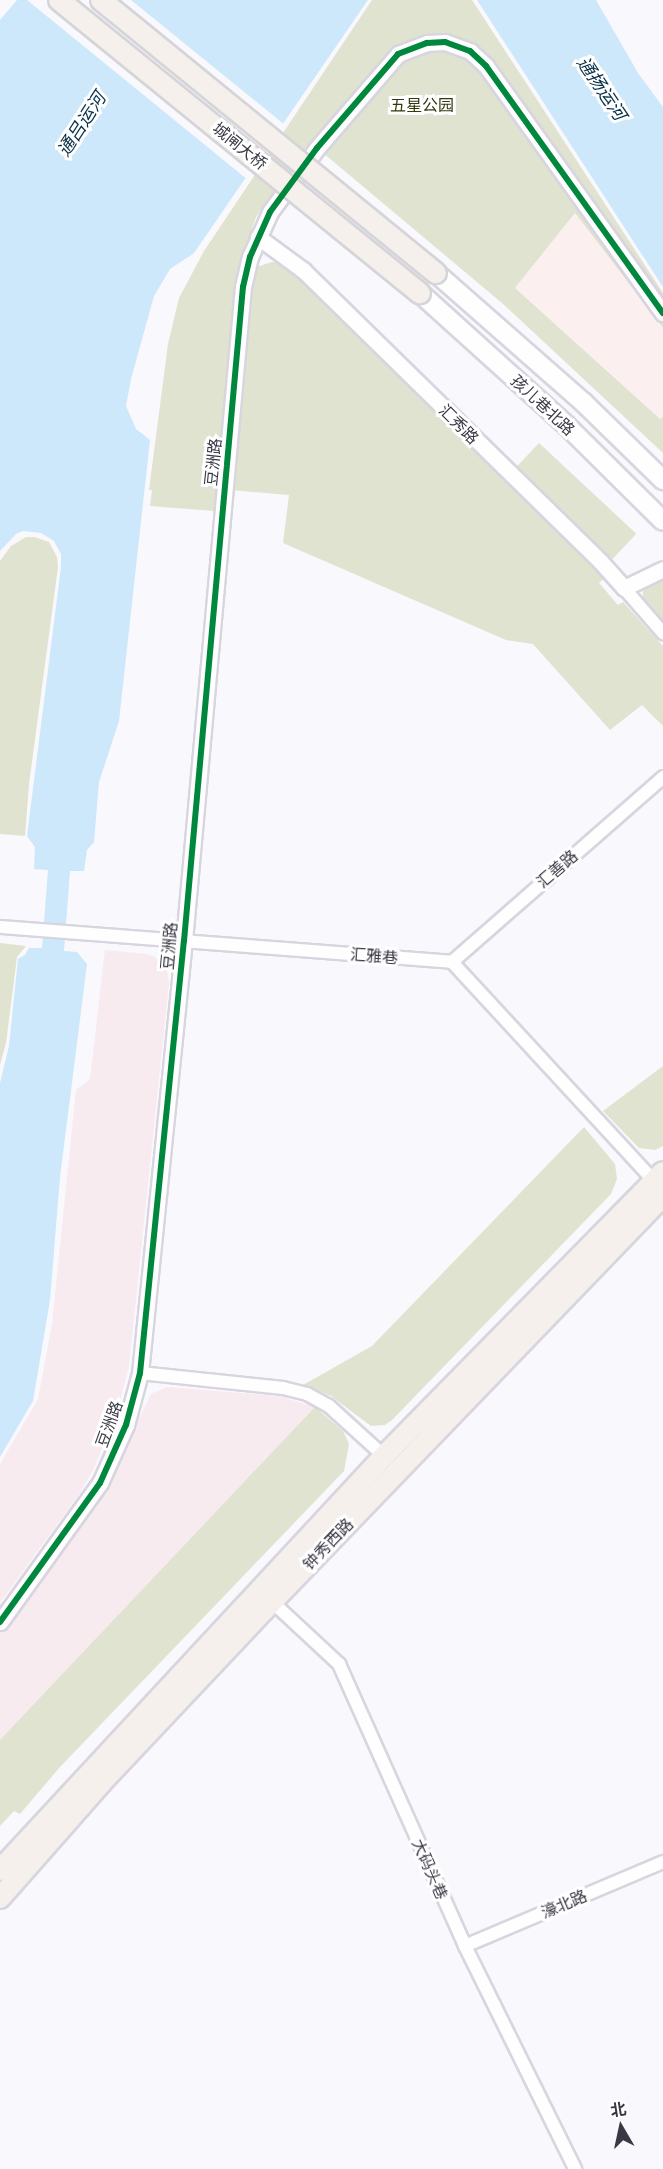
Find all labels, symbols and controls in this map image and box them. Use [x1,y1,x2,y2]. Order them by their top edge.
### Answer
water label: 通扬运河 [573,52,631,124]
water label: 通吕运河 [52,88,110,160]
park label: 五星公园 [390,95,454,115]
street label: 城闸大桥 [209,118,271,174]
street label: 孩儿巷北路 [507,371,579,439]
street label: 汇秀路 [435,400,483,448]
street label: 豆洲路 [201,437,225,487]
street label: 汇善路 [533,846,581,892]
street label: 豆洲路 [157,921,181,971]
street label: 汇雅巷 [349,945,399,967]
street label: 豆洲路 [92,1398,126,1450]
street label: 钟秀西路 [299,1514,357,1574]
street label: 大码头巷 [408,1836,452,1902]
street label: 濠北路 [538,1886,590,1922]
north arrow [591,2097,651,2157]
text: 北 [609,2098,627,2119]

